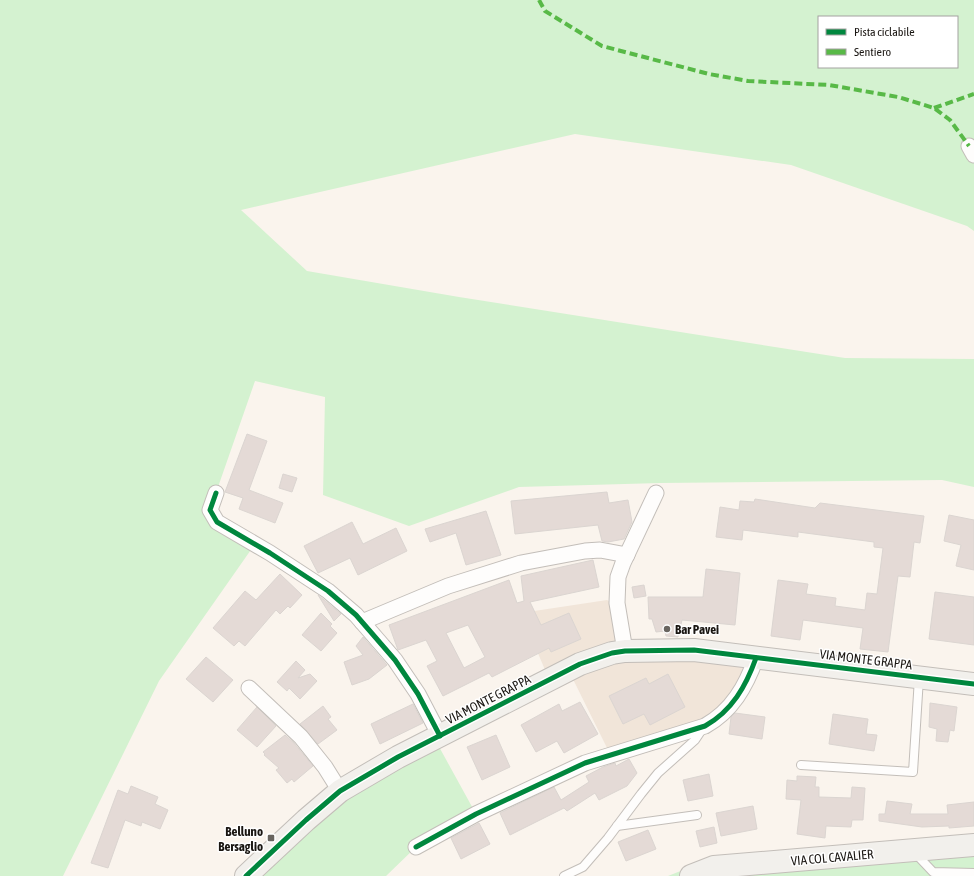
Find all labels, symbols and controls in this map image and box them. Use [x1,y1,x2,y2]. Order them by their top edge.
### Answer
legend [818,16,958,68]
text: Pista ciclabile [854,25,915,39]
text: Sentiero [854,45,892,59]
place label: Bar Pavei [675,622,719,637]
marker: Bar Pavei [662,624,672,634]
street label: VIA MONTE GRAPPA [819,646,914,673]
street label: VIA MONTE GRAPPA [443,671,534,727]
place label: Belluno Bersaglio [218,824,263,854]
marker: Belluno Bersaglio [266,833,276,843]
street label: VIA COL CAVALIER [790,846,874,869]

